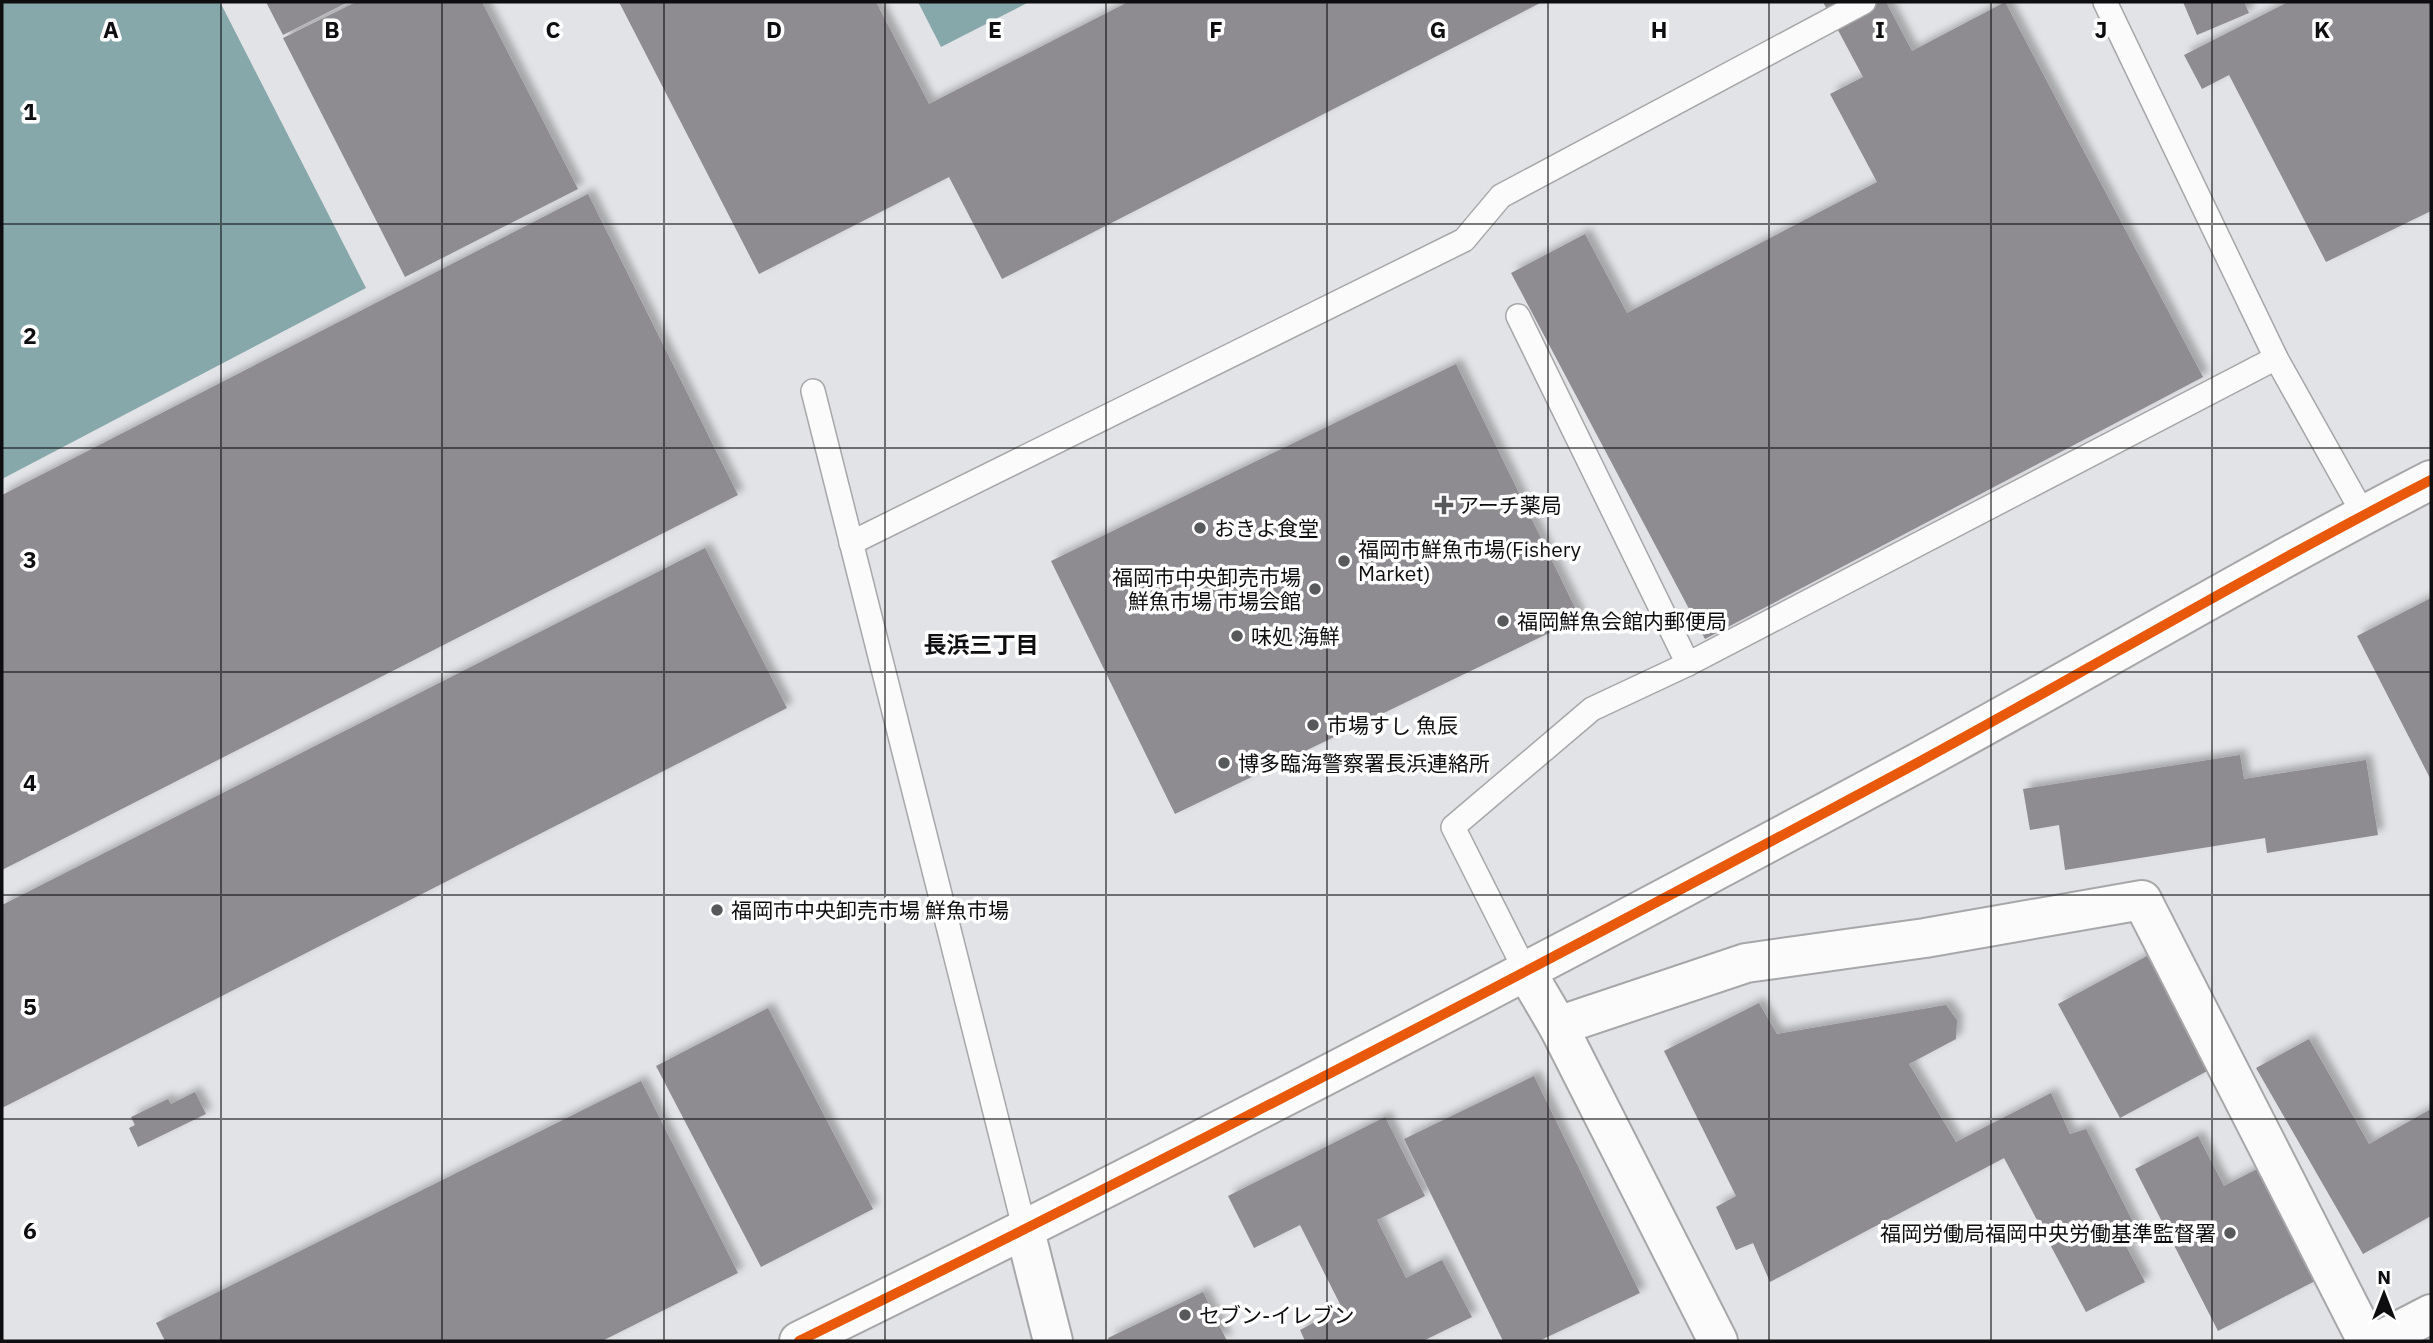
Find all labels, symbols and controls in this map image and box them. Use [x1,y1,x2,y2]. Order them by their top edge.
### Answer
text: A [103,14,119,44]
text: B [324,14,340,44]
text: C [546,14,561,44]
text: D [766,14,782,44]
text: E [988,14,1002,44]
text: F [1209,14,1223,44]
text: G [1430,14,1446,44]
text: H [1651,14,1667,44]
text: I [1875,14,1885,44]
text: J [2095,14,2107,44]
text: K [2314,14,2330,44]
text: 1 [23,96,37,126]
text: 2 [23,320,37,350]
place label: アーチ薬局 [1458,491,1562,519]
marker: アーチ薬局 [1436,497,1452,513]
place label: おきよ食堂 [1214,514,1319,542]
marker: おきよ食堂 [1192,520,1208,536]
place label: 福岡市鮮魚市場(Fishery Market) [1358,535,1582,587]
text: 3 [23,544,37,574]
marker: 福岡市鮮魚市場(Fishery Market) [1336,553,1352,569]
place label: 福岡市中央卸売市場 鮮魚市場 市場会館 [1112,563,1301,615]
marker: 福岡市中央卸売市場 鮮魚市場 市場会館 [1307,581,1323,597]
place label: 福岡鮮魚会館内郵便局 [1517,607,1727,635]
marker: 福岡鮮魚会館内郵便局 [1495,613,1511,629]
place label: 味処 海鮮 [1251,622,1340,650]
marker: 味処 海鮮 [1229,628,1245,644]
district label: 長浜三丁目 [924,629,1039,659]
place label: 市場すし 魚辰 [1327,711,1458,739]
marker: 市場すし 魚辰 [1305,717,1321,733]
place label: 博多臨海警察署長浜連絡所 [1238,749,1490,777]
marker: 博多臨海警察署長浜連絡所 [1216,755,1232,771]
text: 4 [23,767,37,797]
place label: 福岡市中央卸売市場 鮮魚市場 [731,896,1009,924]
marker: 福岡市中央卸売市場 鮮魚市場 [709,902,725,918]
text: 5 [23,991,37,1021]
text: 6 [23,1215,37,1245]
place label: 福岡労働局福岡中央労働基準監督署 [1880,1219,2216,1247]
marker: 福岡労働局福岡中央労働基準監督署 [2222,1225,2238,1241]
north arrow [2349,1259,2419,1329]
text: N [2377,1265,2391,1289]
place label: セブン-イレブン [1199,1301,1354,1329]
marker: セブン-イレブン [1177,1307,1193,1323]

